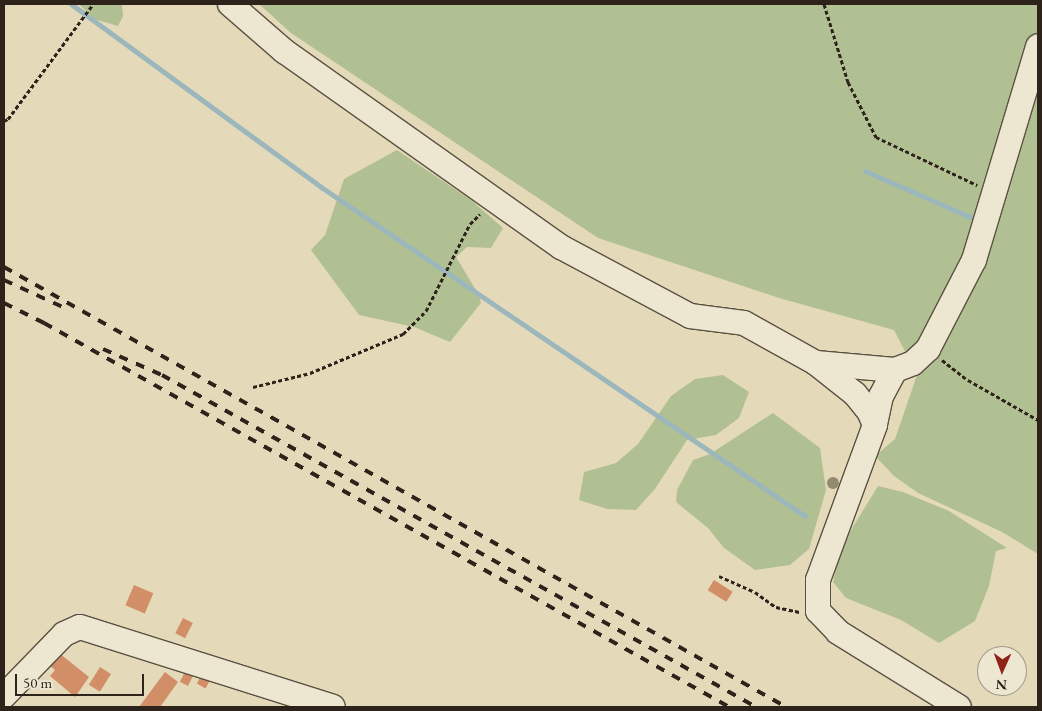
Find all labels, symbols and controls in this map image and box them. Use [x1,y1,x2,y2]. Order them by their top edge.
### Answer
north arrow [977,646,1027,696]
scale bar [18,664,146,696]
text: 50 m [23,673,52,692]
text: N [996,676,1007,694]

